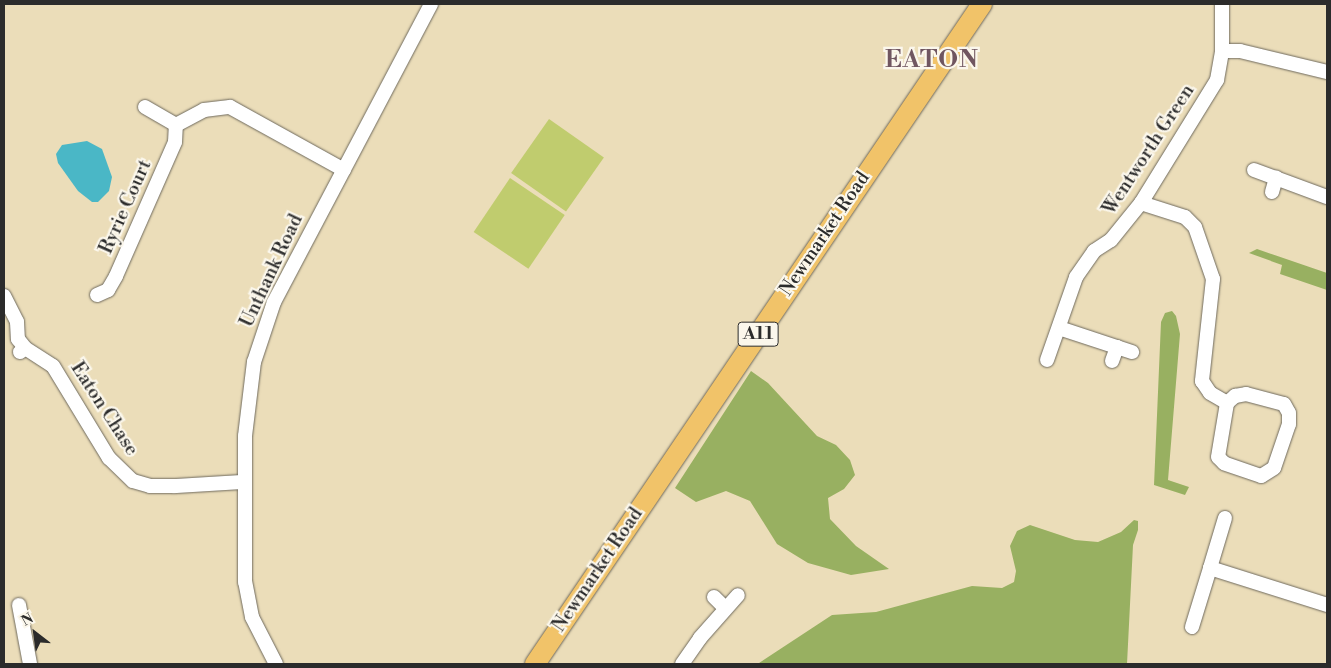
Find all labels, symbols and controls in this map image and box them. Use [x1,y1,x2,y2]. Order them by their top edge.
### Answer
district label: EATON [884,47,980,75]
street label: Wentworth Green [1098,81,1200,219]
street label: Ryrie Court [95,156,157,258]
street label: Newmarket Road [775,168,875,300]
street label: Unthank Road [236,211,308,331]
road number: A11 [737,318,779,349]
street label: Eaton Chase [65,358,143,460]
street label: Newmarket Road [548,504,648,636]
north arrow [10,608,60,658]
text: N [18,609,37,631]

